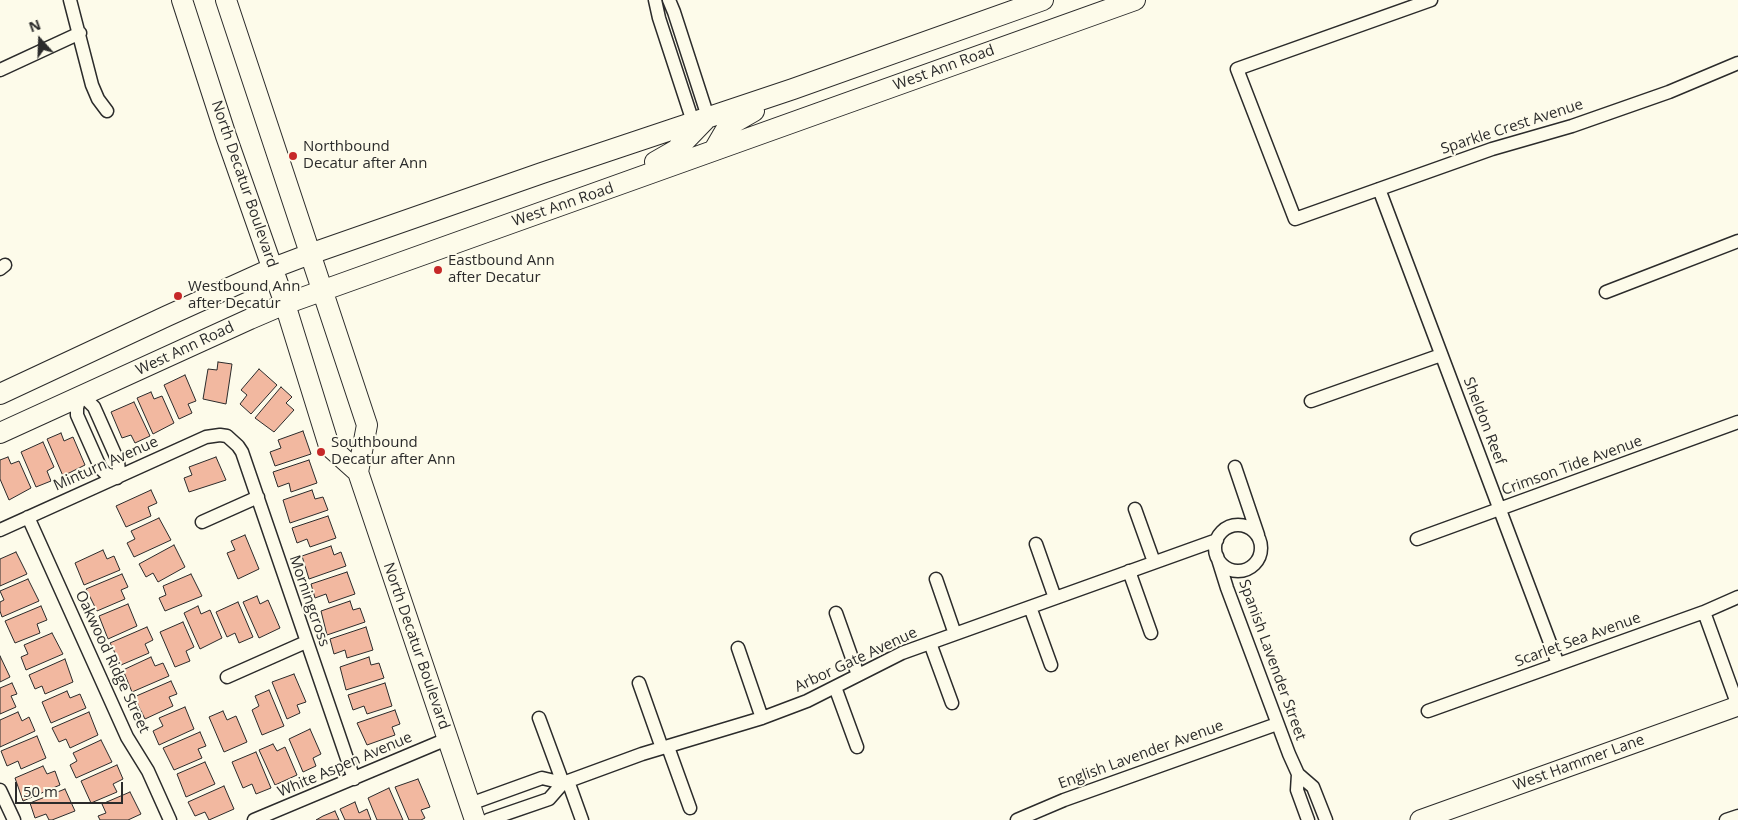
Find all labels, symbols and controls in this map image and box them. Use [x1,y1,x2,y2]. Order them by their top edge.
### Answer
north arrow [15,15,65,65]
text: N [26,15,43,36]
street label: West Ann Road [891,41,997,95]
street label: Sparkle Crest Avenue [1439,96,1585,158]
street label: North Decatur Boulevard [207,98,281,270]
place label: Northbound Decatur after Ann [303,138,427,173]
marker: Northbound Decatur after Ann [287,150,299,162]
street label: West Ann Road [510,179,616,231]
place label: Eastbound Ann after Decatur [448,252,555,287]
marker: Eastbound Ann after Decatur [432,264,444,276]
place label: Westbound Ann after Decatur [188,278,300,313]
marker: Westbound Ann after Decatur [172,290,184,302]
street label: West Ann Road [133,318,237,380]
street label: Sheldon Reef [1459,375,1509,467]
street label: Crimson Tide Avenue [1499,432,1645,500]
street label: Minturn Avenue [51,433,161,495]
place label: Southbound Decatur after Ann [331,434,455,469]
marker: Southbound Decatur after Ann [315,446,327,458]
street label: Morningcross [285,553,333,649]
street label: North Decatur Boulevard [379,560,453,732]
street label: Spanish Lavender Street [1235,577,1309,743]
street label: Oakwood Ridge Street [71,588,153,736]
street label: Scarlet Sea Avenue [1513,609,1643,671]
street label: Arbor Gate Avenue [792,624,920,696]
street label: English Lavender Avenue [1056,717,1226,793]
street label: White Aspen Avenue [275,729,415,801]
street label: West Hammer Lane [1511,731,1647,795]
scale bar [18,772,125,804]
text: 50 m [23,781,58,801]

